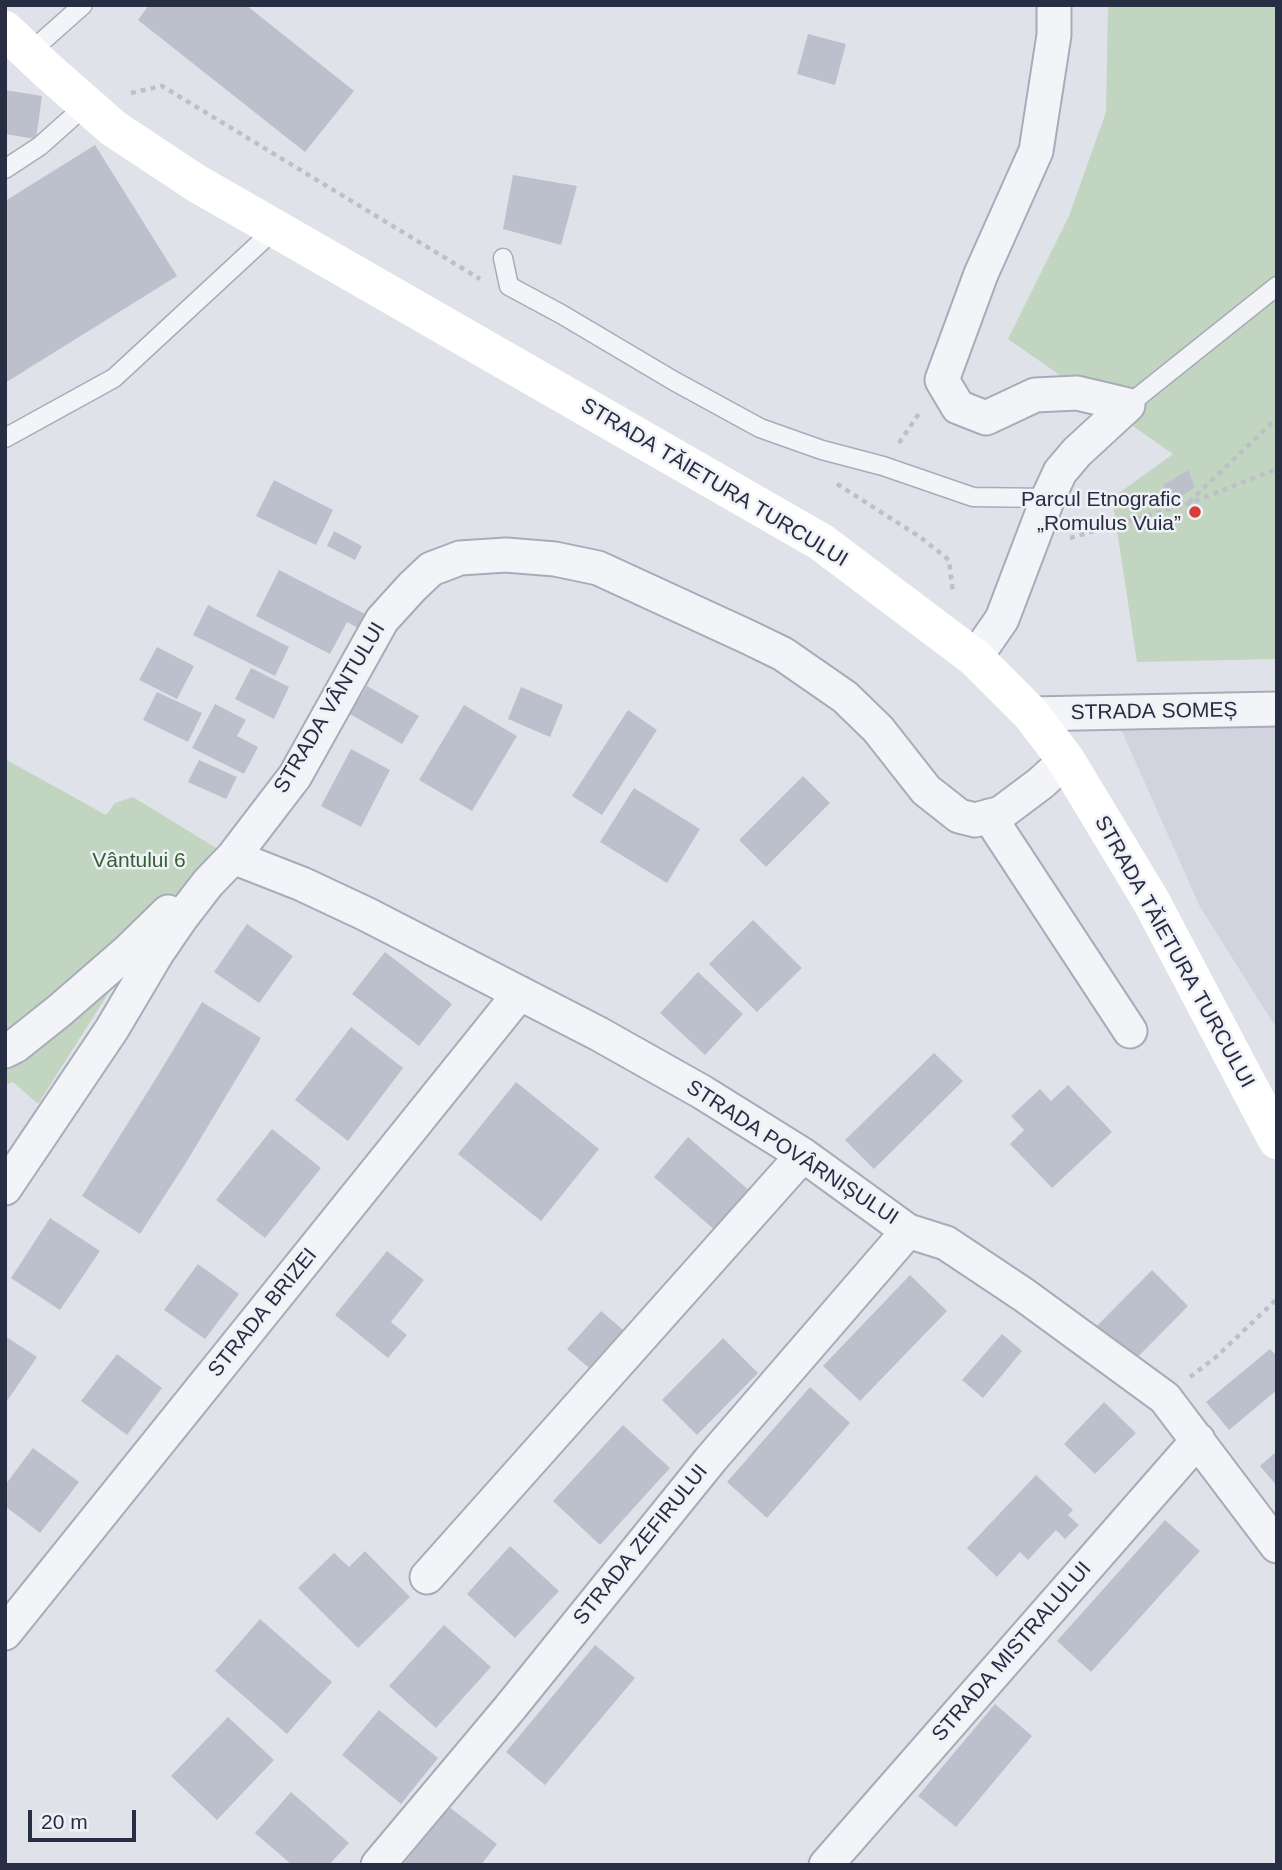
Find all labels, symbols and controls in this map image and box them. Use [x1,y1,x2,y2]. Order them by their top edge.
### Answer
street label: STRADA TĂIETURA TURCULUI [576,393,852,573]
place label: Parcul Etnografic „Romulus Vuia” [1021,487,1181,537]
marker: Parcul Etnografic „Romulus Vuia” [1187,504,1203,520]
street label: STRADA VÂNTULUI [269,618,391,798]
street label: STRADA SOMEȘ [1070,698,1238,726]
street label: STRADA TĂIETURA TURCULUI [1089,812,1259,1092]
park label: Vântului 6 [92,848,186,874]
street label: STRADA POVÂRNIȘULUI [681,1075,903,1231]
street label: STRADA BRIZEI [203,1243,323,1383]
street label: STRADA ZEFIRULUI [568,1460,714,1630]
street label: STRADA MISTRALULUI [927,1557,1097,1747]
scale bar [32,1797,140,1841]
text: 20 m [41,1810,88,1833]

